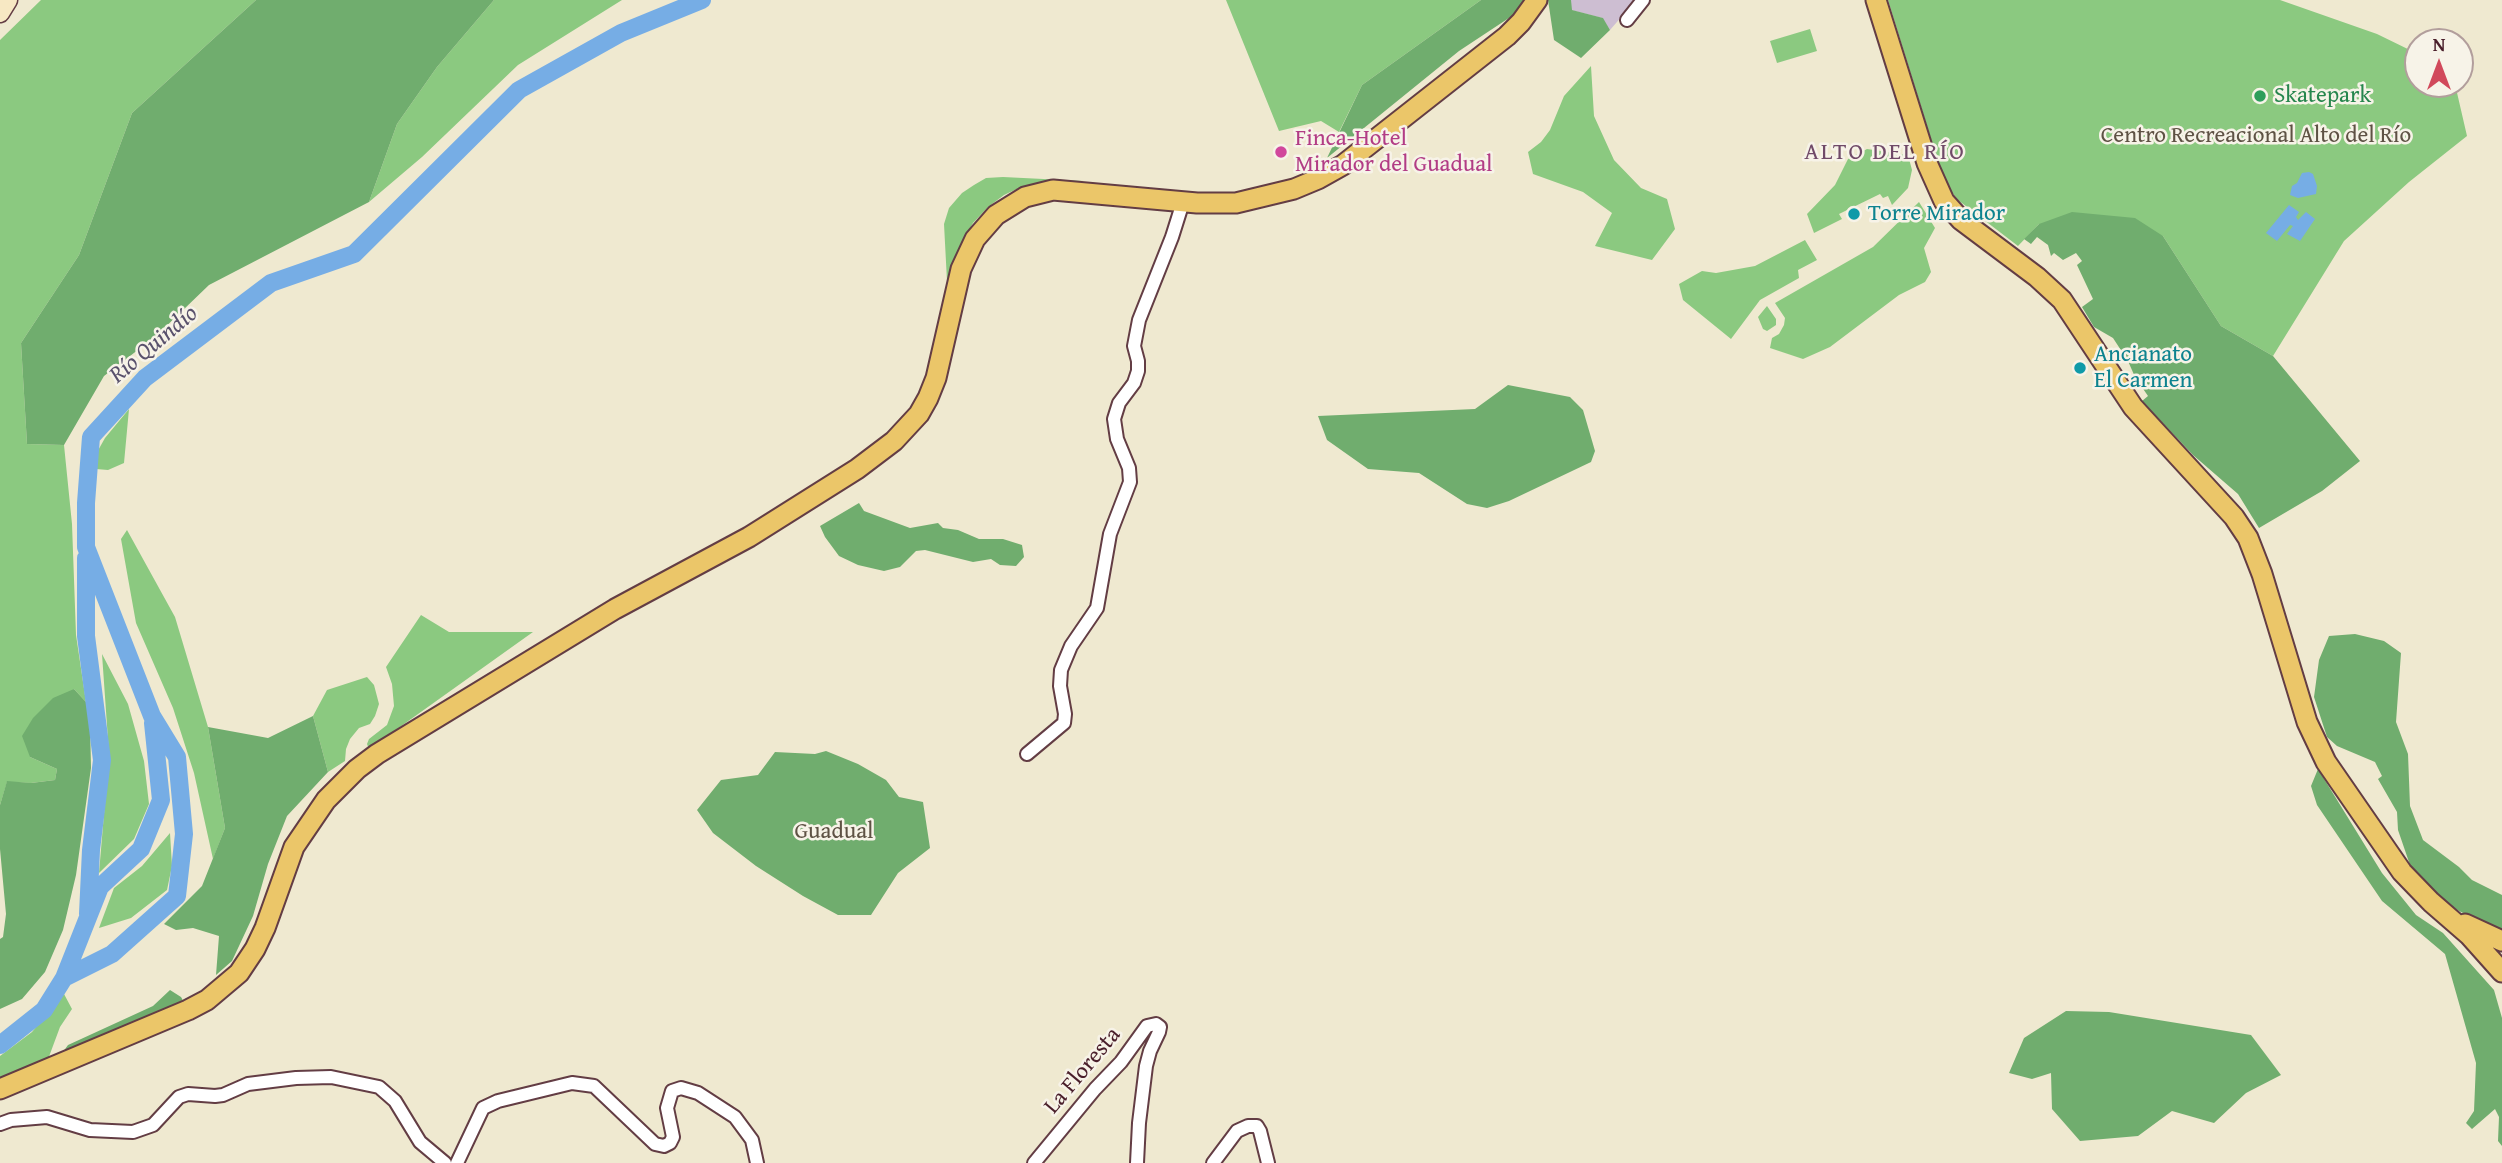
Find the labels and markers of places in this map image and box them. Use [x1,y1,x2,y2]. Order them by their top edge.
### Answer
place label: Skatepark [2274,82,2371,110]
marker: Skatepark [2252,88,2268,104]
place label: Finca-Hotel Mirador del Guadual [1295,125,1492,179]
marker: Finca-Hotel Mirador del Guadual [1273,144,1289,160]
place label: Torre Mirador [1868,200,2005,228]
marker: Torre Mirador [1846,206,1862,222]
place label: Ancianato El Carmen [2094,341,2193,395]
marker: Ancianato El Carmen [2072,360,2088,376]

